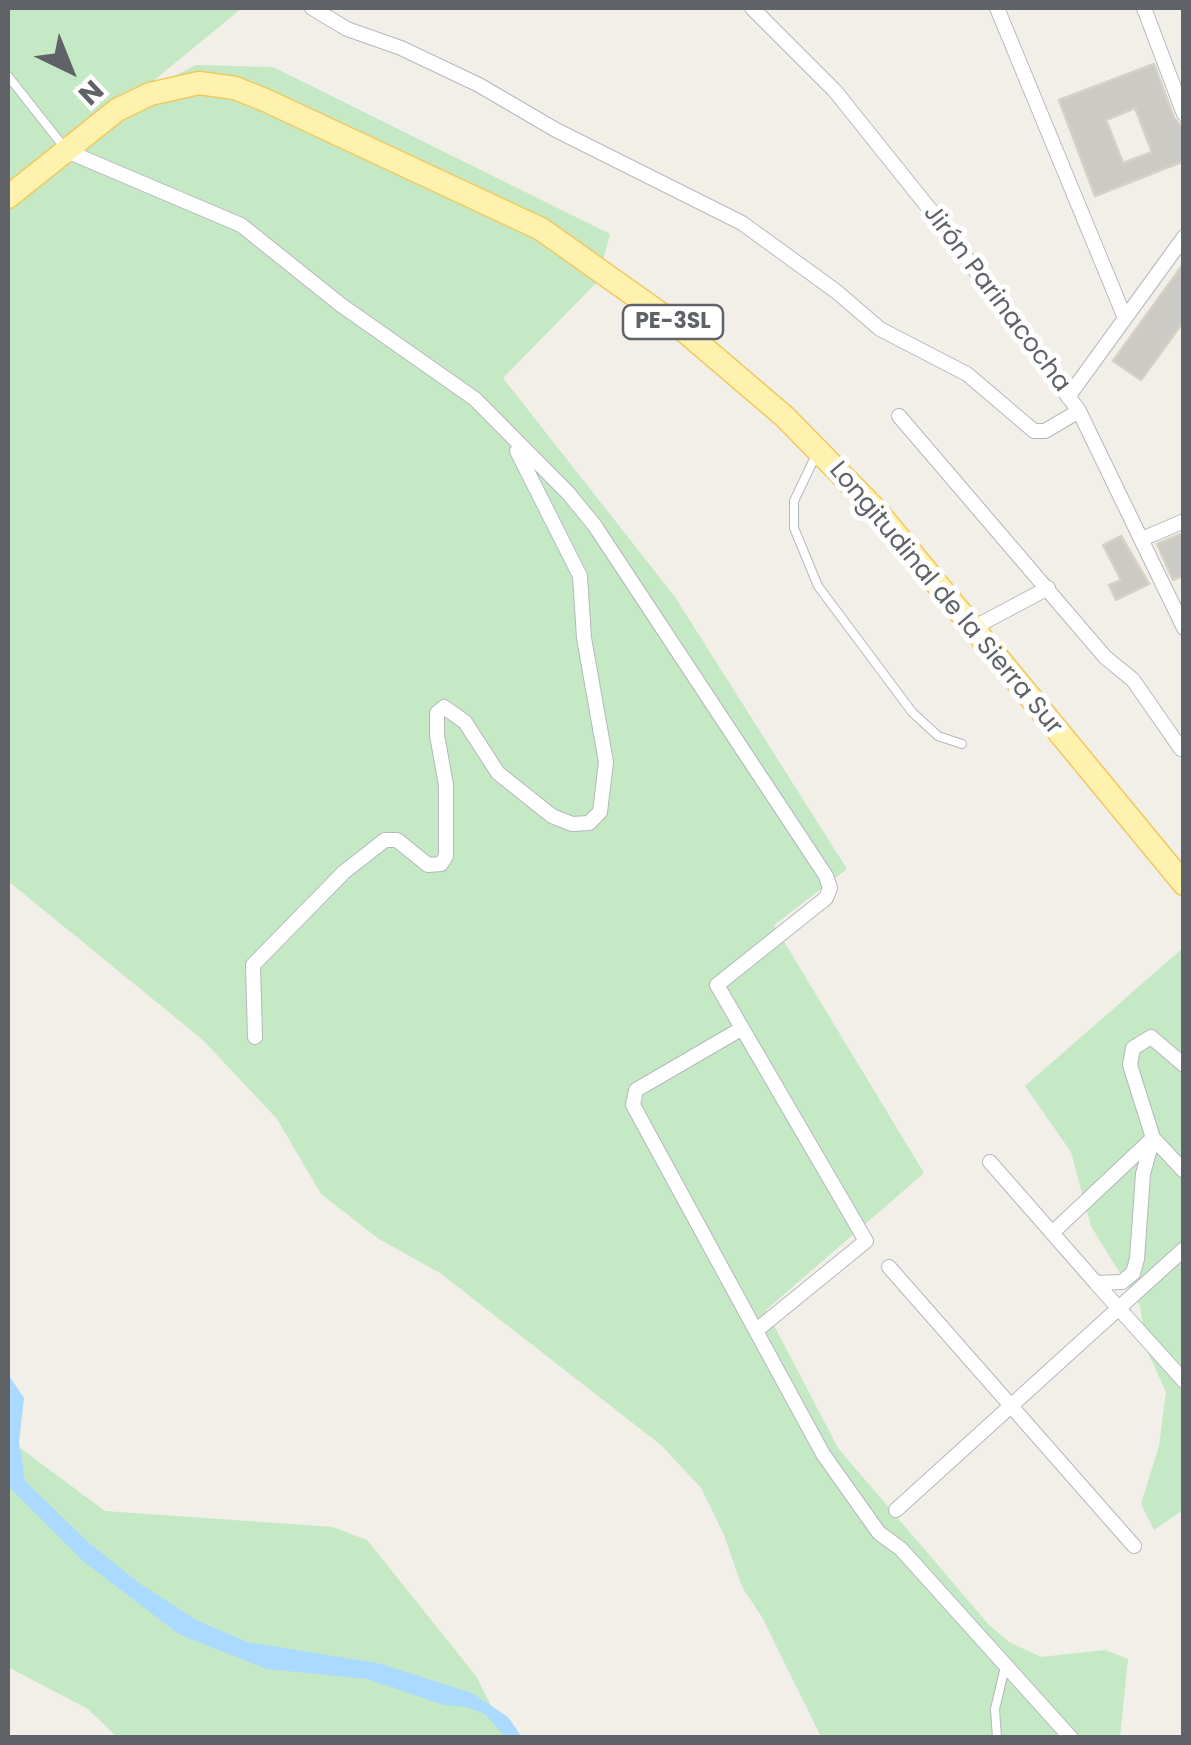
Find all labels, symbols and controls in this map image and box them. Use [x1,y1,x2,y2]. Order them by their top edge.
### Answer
north arrow [20,20,120,120]
text: N [70,71,112,114]
street label: Jirón Parinacocha [916,200,1076,398]
road number: PE-3SL [623,305,723,339]
street label: Longitudinal de la Sierra Sur [822,456,1068,742]

